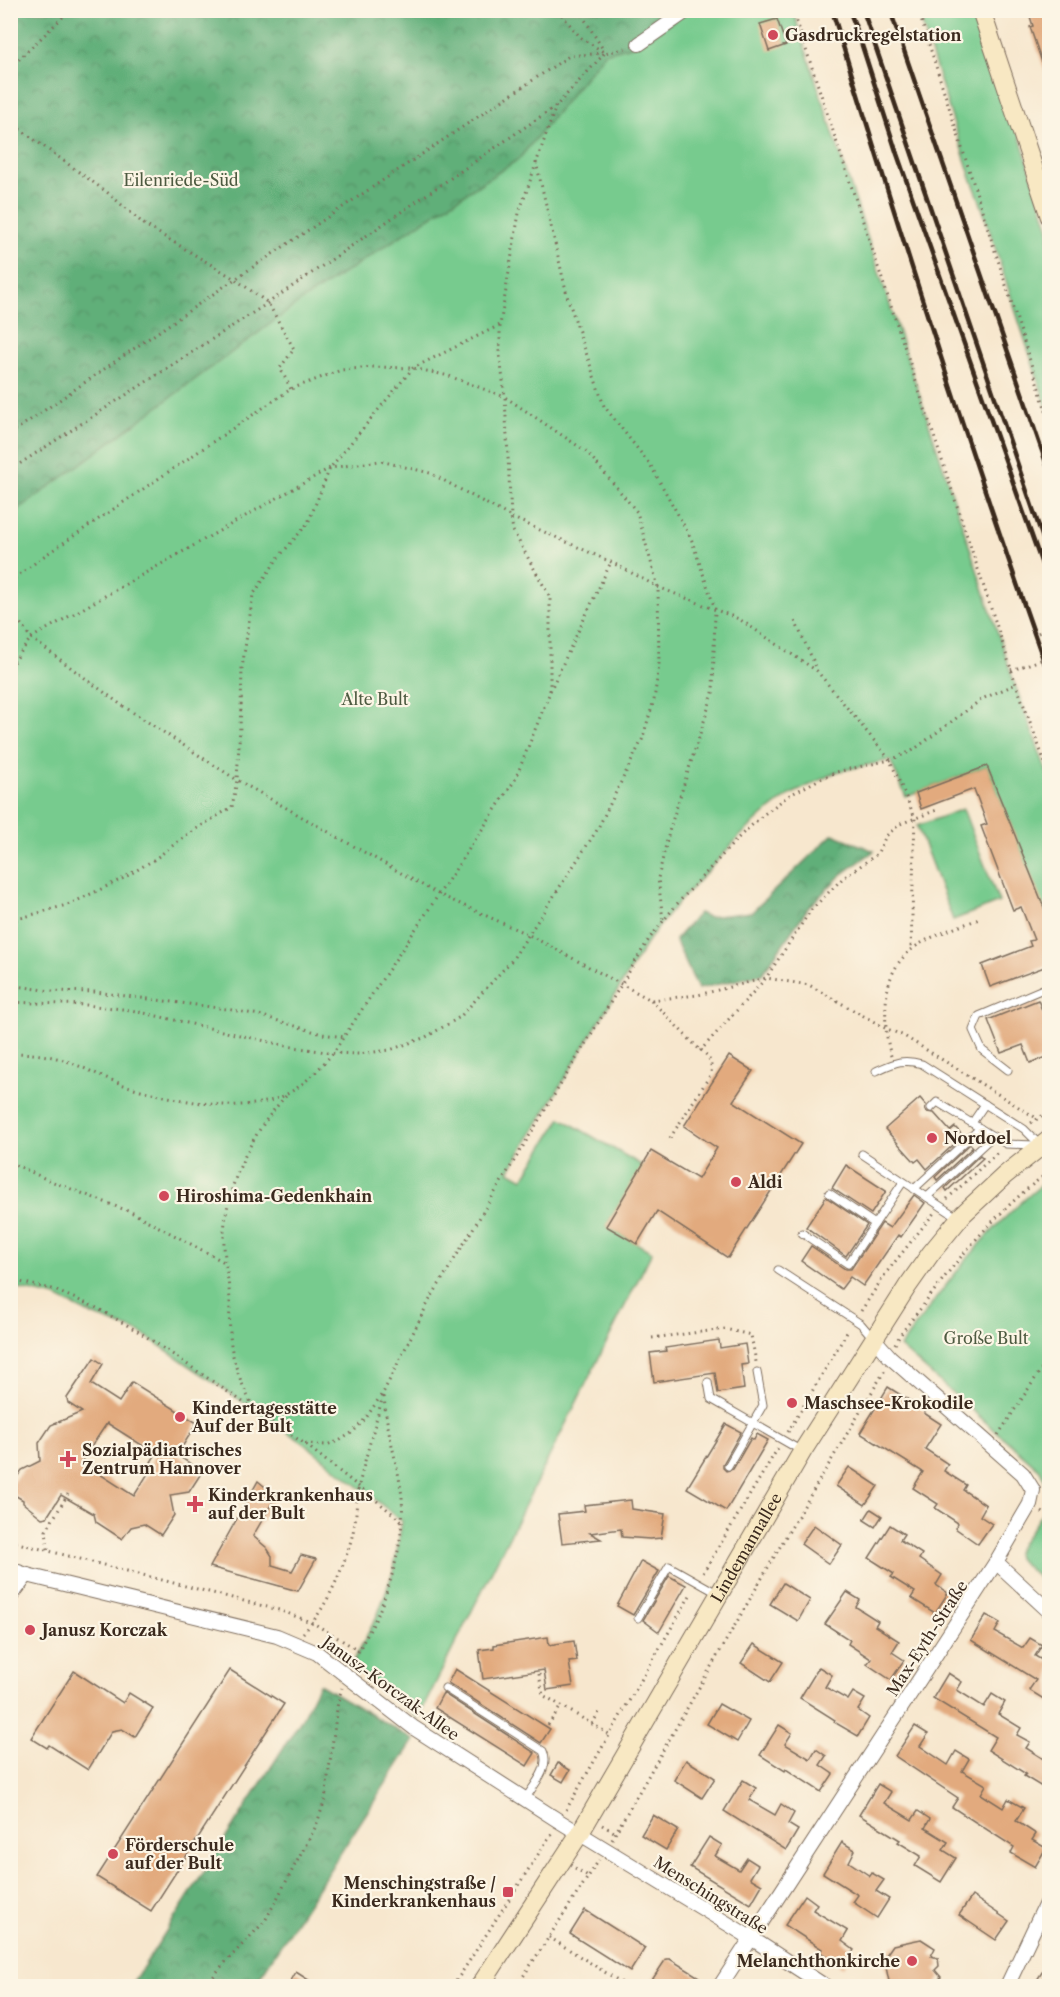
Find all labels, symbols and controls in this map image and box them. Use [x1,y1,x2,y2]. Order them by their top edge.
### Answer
place label: Gasdruckregelstation [785,25,962,45]
marker: Gasdruckregelstation [766,28,780,42]
park label: Eilenriede-Süd [123,170,239,190]
park label: Alte Bult [341,689,409,709]
place label: Nordoel [944,1128,1012,1148]
marker: Nordoel [925,1131,939,1145]
place label: Aldi [747,1172,783,1192]
marker: Aldi [729,1175,743,1189]
place label: Hiroshima-Gedenkhain [176,1186,372,1206]
marker: Hiroshima-Gedenkhain [157,1189,171,1203]
park label: Große Bult [944,1328,1029,1348]
place label: Maschsee-Krokodile [804,1393,974,1413]
marker: Maschsee-Krokodile [785,1396,799,1410]
place label: Kindertagesstätte Auf der Bult [191,1398,337,1436]
marker: Kindertagesstätte Auf der Bult [173,1410,187,1424]
place label: Sozialpädiatrisches Zentrum Hannover [82,1440,242,1478]
marker: Sozialpädiatrisches Zentrum Hannover [59,1450,77,1468]
place label: Kinderkrankenhaus auf der Bult [208,1485,373,1523]
street label: Lindemannallee [707,1489,786,1606]
marker: Kinderkrankenhaus auf der Bult [186,1495,204,1513]
street label: Max-Eyth-Straße [882,1576,972,1700]
place label: Janusz Korczak [39,1620,168,1640]
marker: Janusz Korczak [23,1623,37,1637]
street label: Janusz-Korczak-Allee [316,1630,463,1744]
place label: Förderschule auf der Bult [125,1835,234,1873]
marker: Förderschule auf der Bult [106,1847,120,1861]
street label: Menschingstraße [650,1852,772,1938]
place label: Menschingstraße / Kinderkrankenhaus [331,1873,496,1911]
marker: Menschingstraße / Kinderkrankenhaus [501,1885,515,1899]
place label: Melanchthonkirche [736,1951,900,1971]
marker: Melanchthonkirche [905,1954,919,1968]

